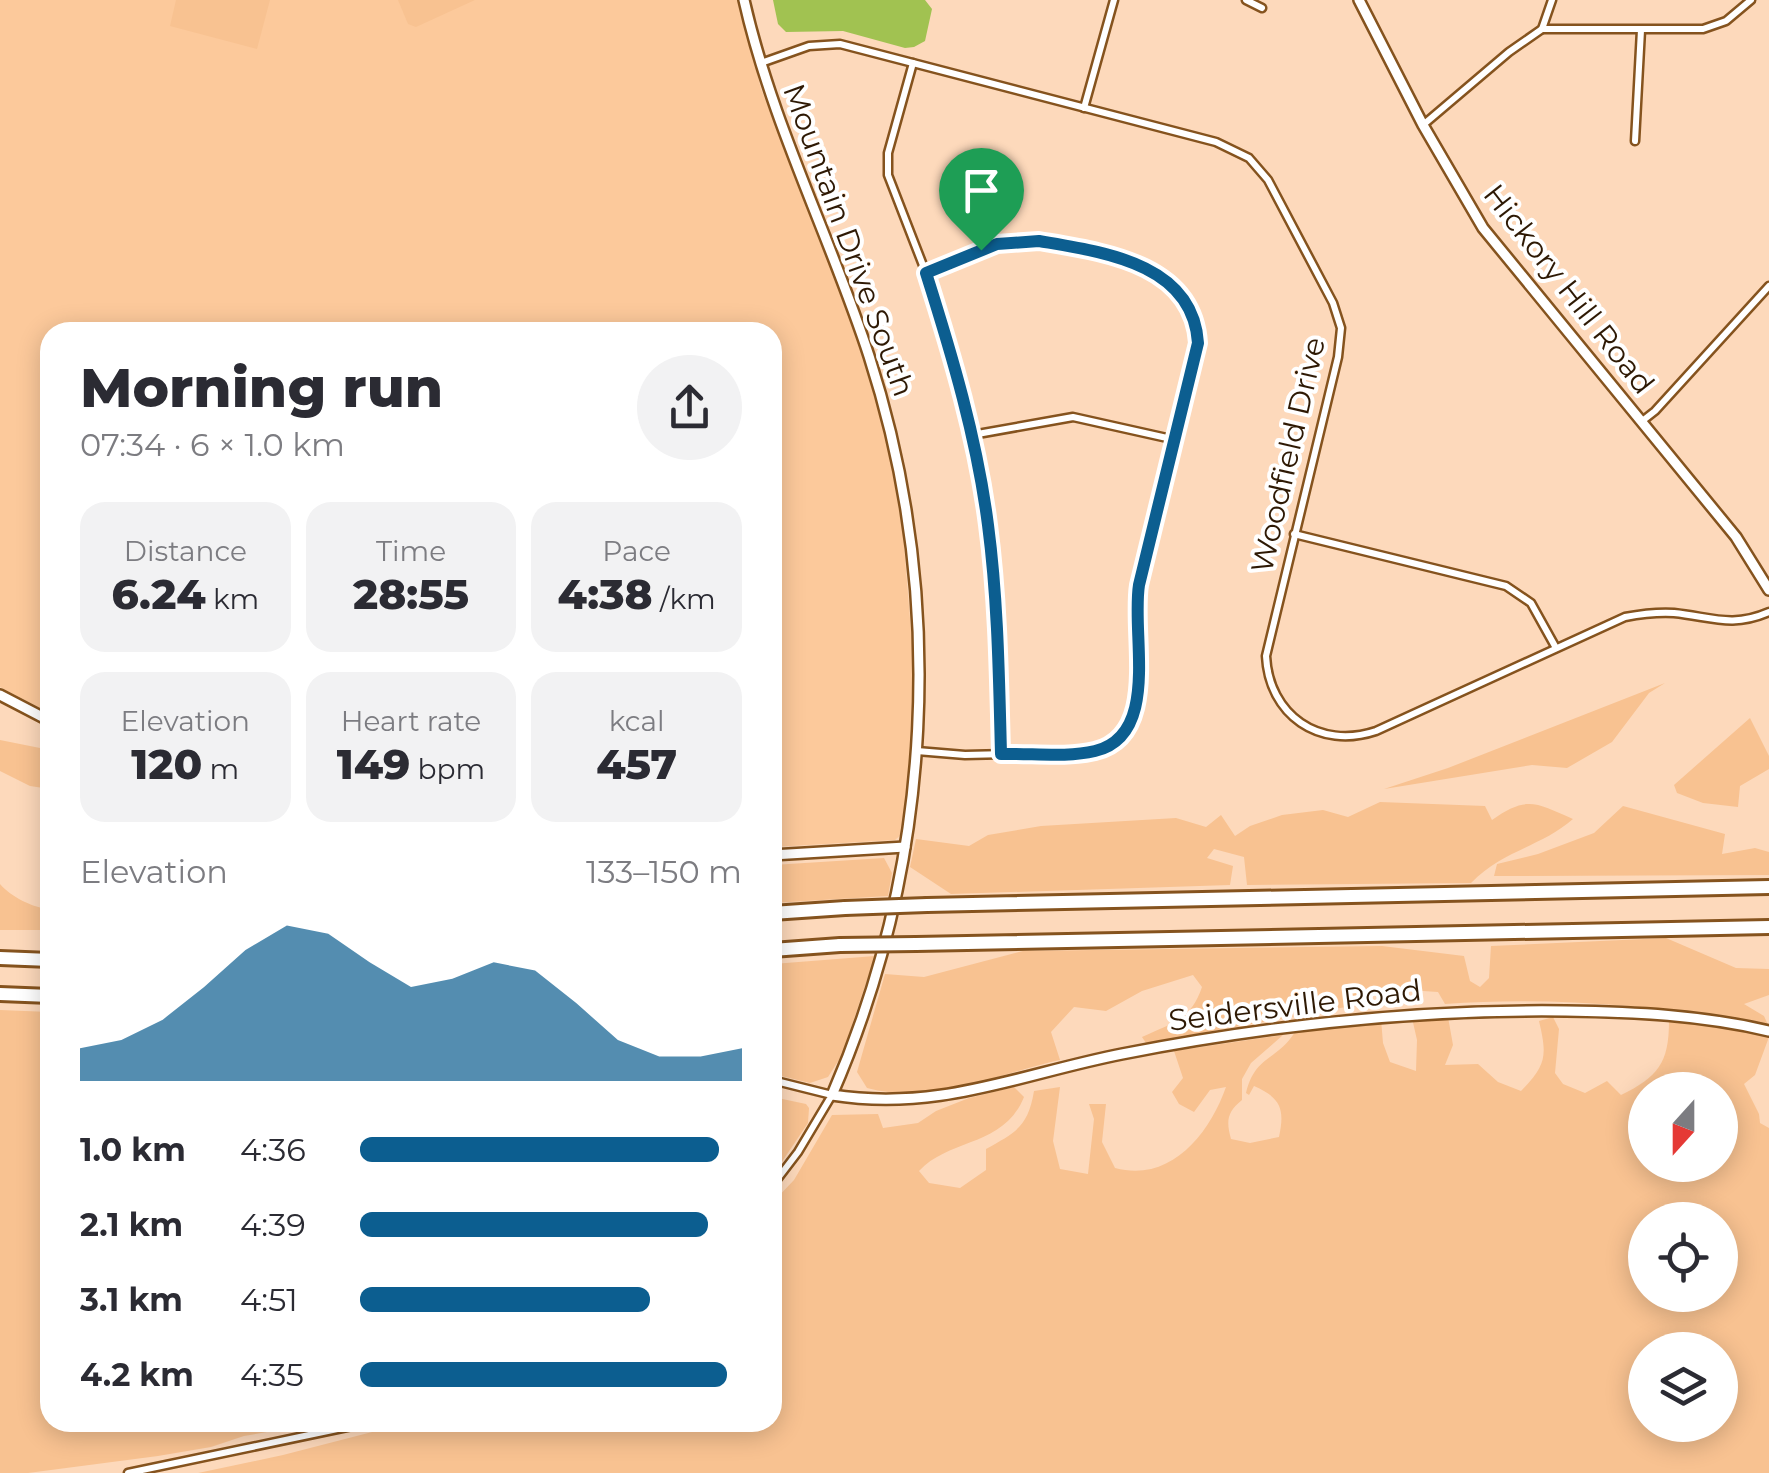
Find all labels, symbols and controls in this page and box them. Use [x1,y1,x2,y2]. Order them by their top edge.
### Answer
street label: Mountain Drive South [775,79,923,401]
pin [939,148,1024,251]
icon: arrive [954,163,1009,218]
street label: Hickory Hill Road [1476,177,1662,401]
street label: Woodfield Drive [1243,334,1333,576]
text: Morning run [80,354,443,421]
button: share [637,355,742,460]
text: 07:34 · 6 × 1.0 km [80,425,345,464]
text: Distance [124,534,247,568]
text: Time [376,534,446,568]
text: Pace [602,534,671,568]
text: 6.24 [111,568,206,620]
text: 28:55 [353,568,469,620]
text: 4:38 [558,568,653,620]
text: km [206,582,259,616]
text: /km [653,582,716,616]
text: Elevation [121,704,250,738]
text: Heart rate [341,704,481,738]
text: kcal [609,704,665,738]
text: 120 [131,738,202,790]
text: 149 [337,738,410,790]
text: 457 [596,738,677,790]
text: m [202,752,239,786]
text: bpm [410,752,485,786]
text: Elevation [80,852,228,891]
text: 133–150 m [586,852,742,891]
street label: Seidersville Road [1167,971,1423,1039]
north arrow [1628,1072,1738,1182]
map controls [1628,1072,1738,1442]
text: 1.0 km [80,1130,186,1169]
text: 4:36 [240,1130,306,1169]
button: locate [1628,1202,1738,1312]
text: 2.1 km [80,1205,183,1244]
text: 4:39 [240,1205,306,1244]
text: 3.1 km [80,1280,183,1319]
text: 4:51 [240,1280,298,1319]
button: layers [1628,1332,1738,1442]
text: 4.2 km [80,1355,194,1394]
text: 4:35 [240,1355,304,1394]

